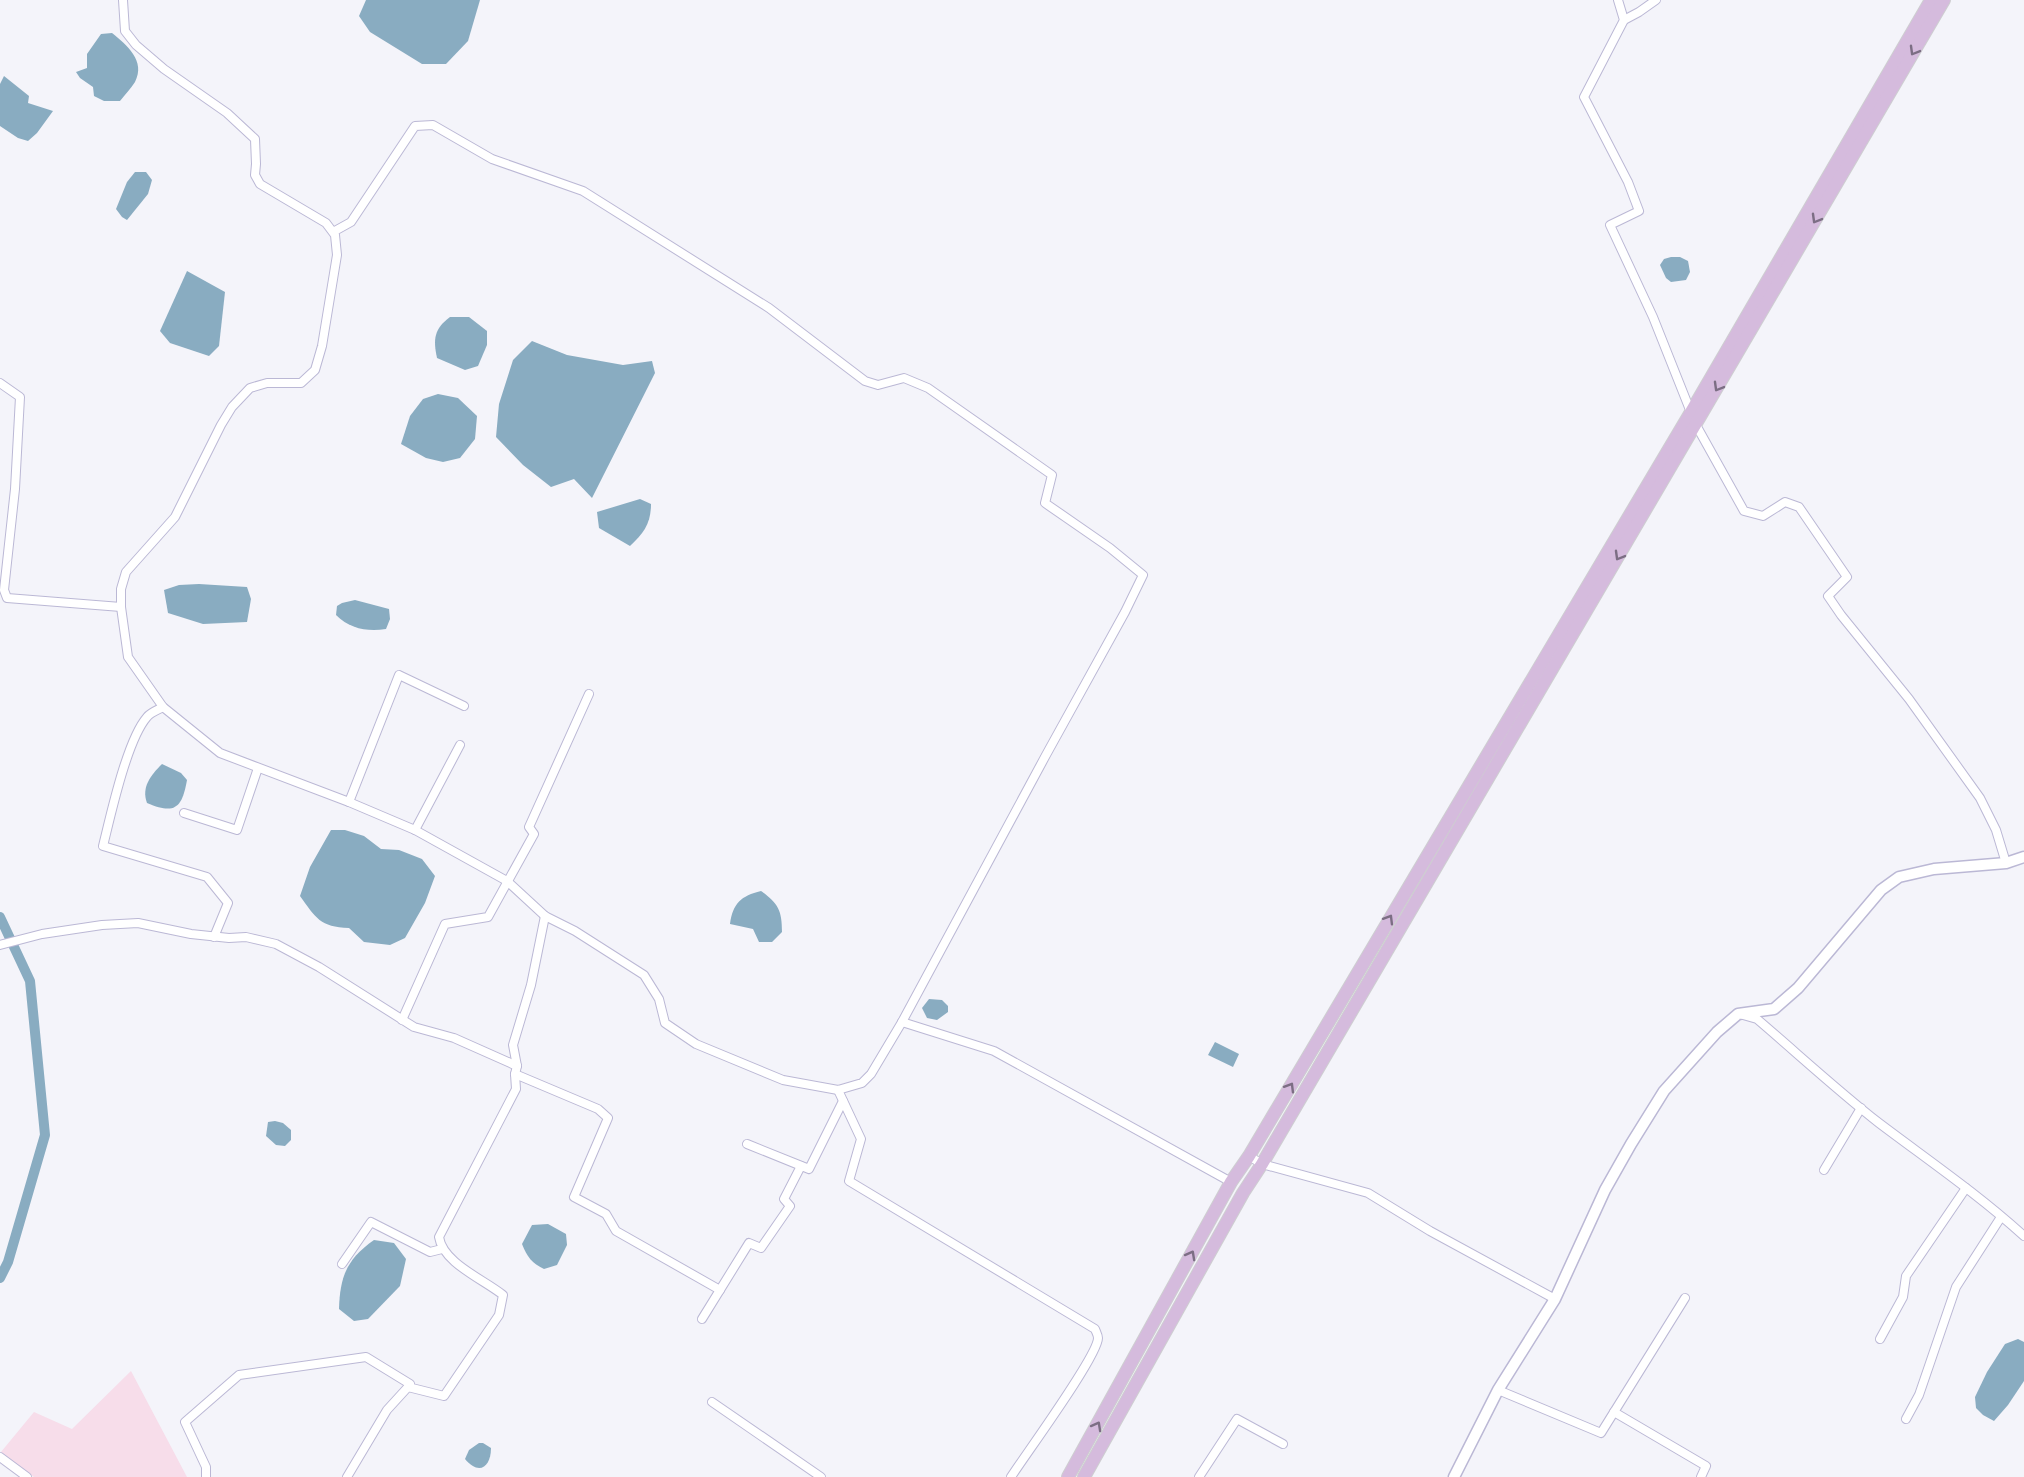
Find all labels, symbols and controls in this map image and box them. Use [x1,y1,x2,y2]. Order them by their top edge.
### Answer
one-way arrow [1910,44,1922,55]
one-way arrow [1812,213,1823,223]
one-way arrow [1714,381,1725,392]
one-way arrow [1615,550,1627,560]
one-way arrow [1382,915,1394,925]
one-way arrow [1282,1083,1294,1093]
one-way arrow [1184,1251,1195,1261]
one-way arrow [1089,1422,1101,1432]

